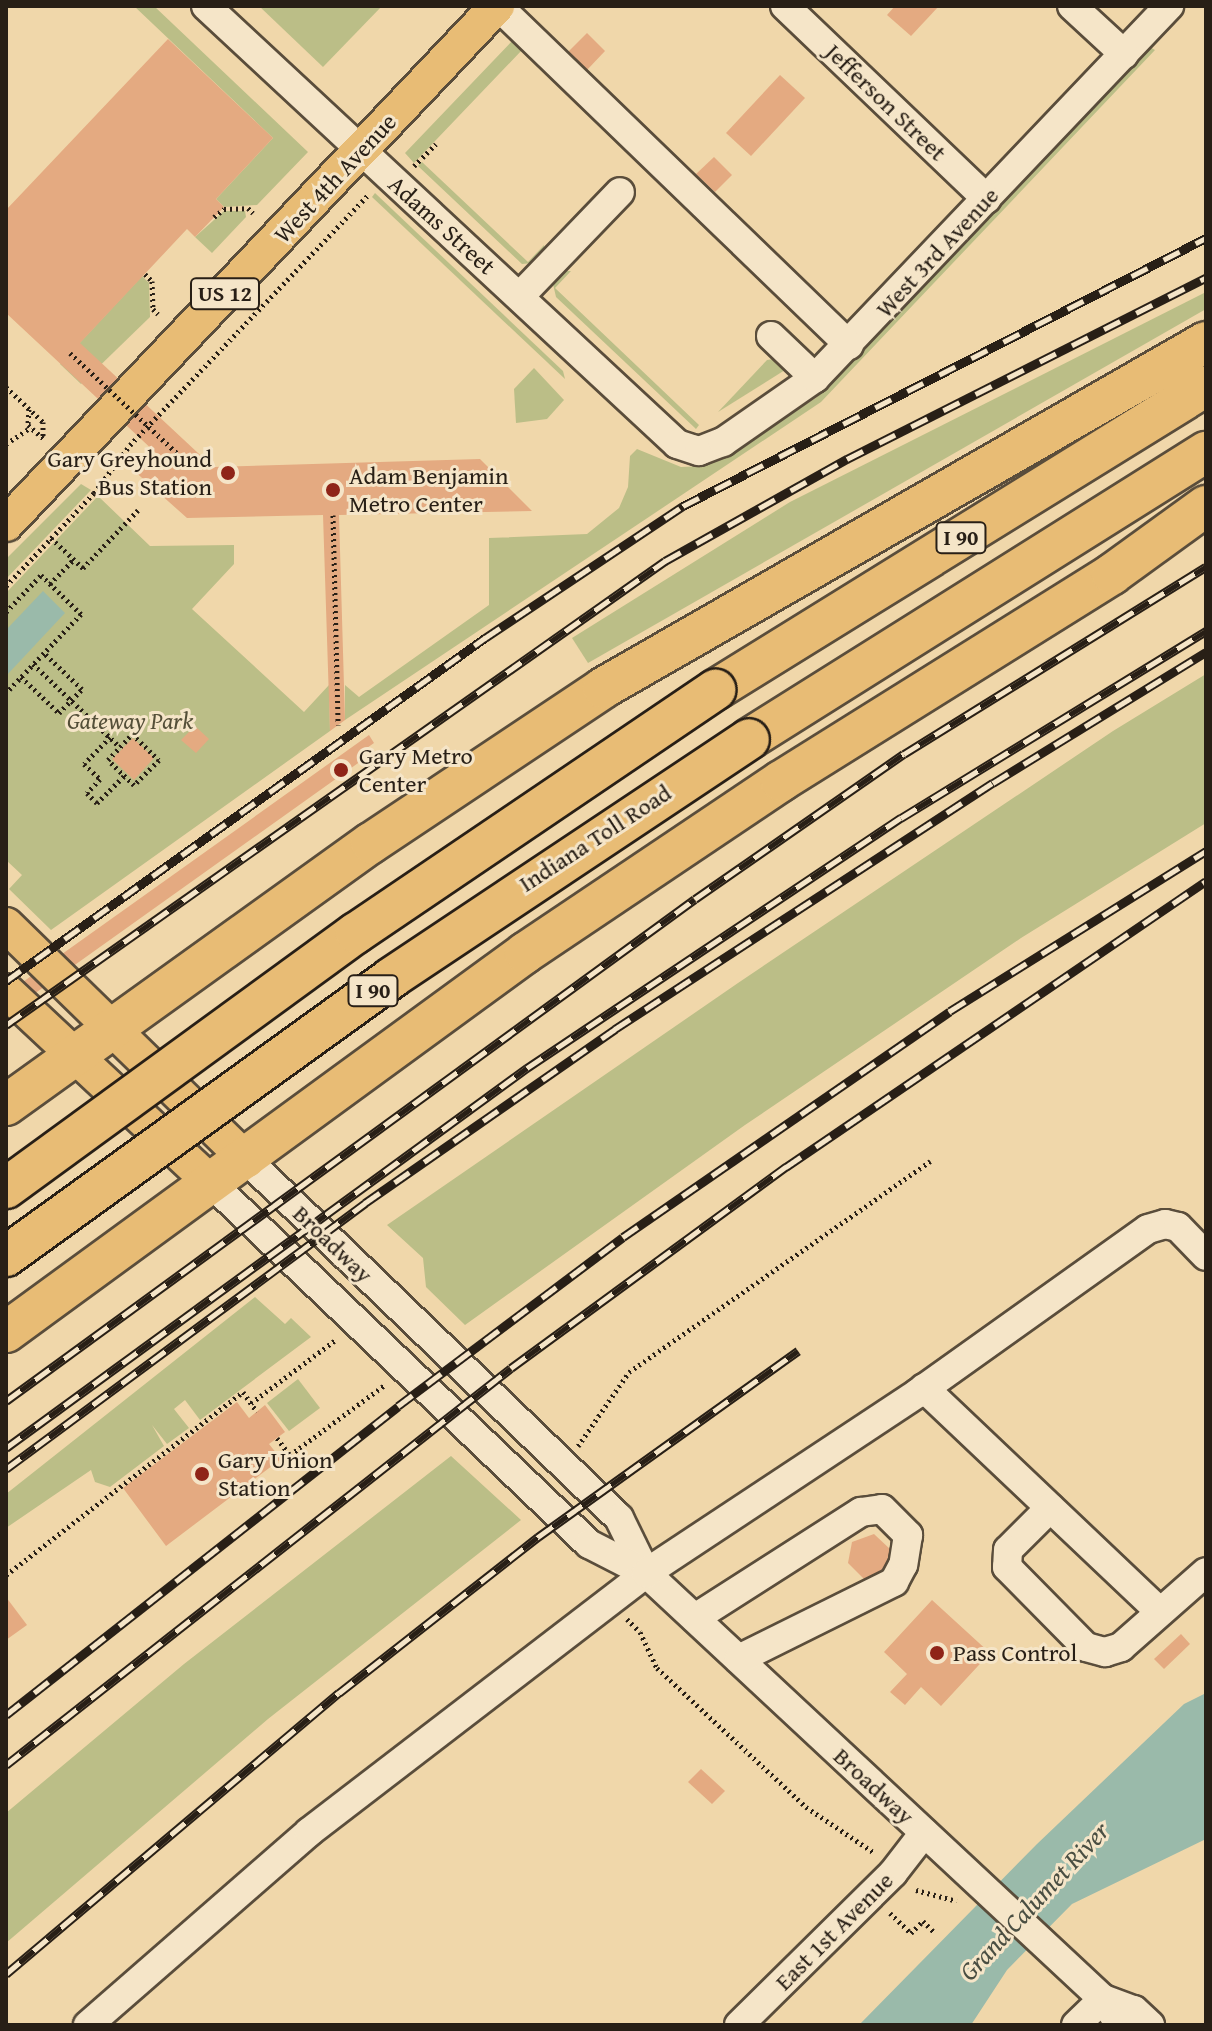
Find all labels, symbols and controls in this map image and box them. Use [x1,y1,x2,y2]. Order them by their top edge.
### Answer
street label: Jefferson Street [820,37,952,167]
street label: West 4th Avenue [268,107,402,249]
street label: Adams Street [383,170,501,280]
street label: West 3rd Avenue [870,181,1004,323]
road number: US 12 [189,276,261,312]
place label: Gary Greyhound Bus Station [48,445,212,501]
place label: Adam Benjamin Metro Center [349,462,509,518]
marker: Gary Greyhound Bus Station [219,464,237,482]
marker: Adam Benjamin Metro Center [324,481,342,499]
road number: I 90 [935,520,987,556]
park label: Gateway Park [67,707,193,735]
place label: Gary Metro Center [359,742,473,798]
marker: Gary Metro Center [330,759,352,781]
street label: Indiana Toll Road [514,778,676,898]
road number: I 90 [347,973,399,1009]
street label: Broadway [287,1199,379,1289]
place label: Gary Union Station [218,1446,332,1502]
marker: Gary Union Station [193,1465,211,1483]
place label: Pass Control [953,1639,1077,1667]
marker: Pass Control [928,1644,946,1662]
street label: Broadway [828,1742,920,1830]
water label: Grand Calumet River [953,1815,1115,1987]
street label: East 1st Avenue [769,1866,899,1996]

